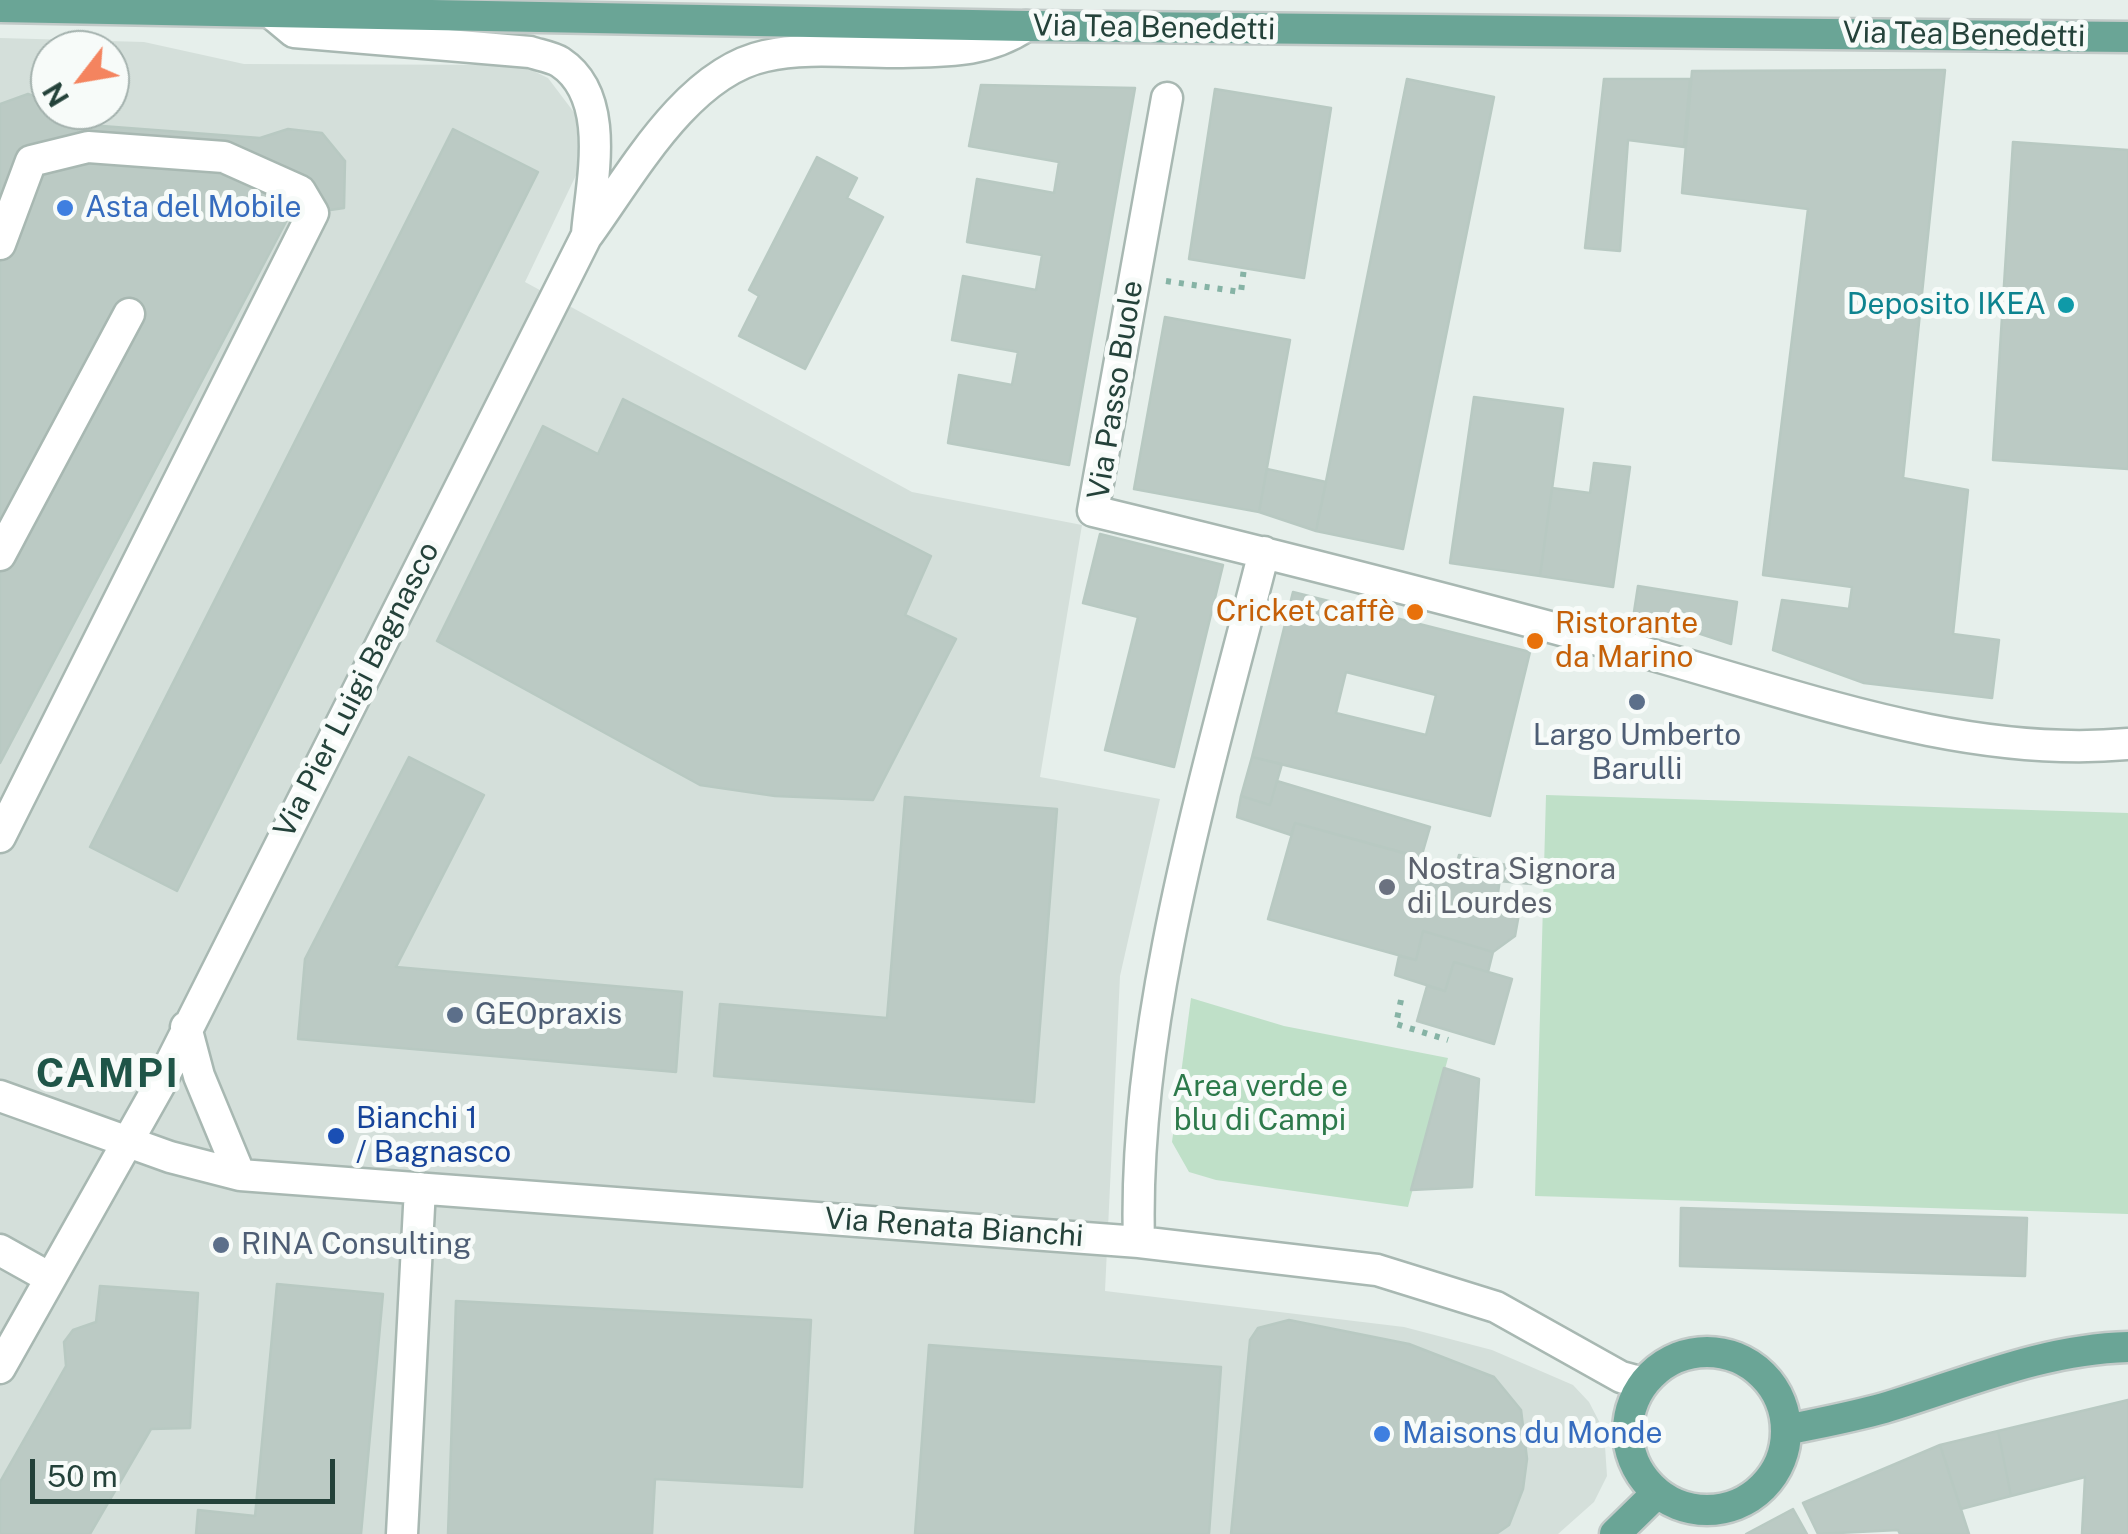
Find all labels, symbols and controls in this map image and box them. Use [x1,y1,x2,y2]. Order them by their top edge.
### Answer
street label: Via Tea Benedetti [1032,8,1276,48]
street label: Via Tea Benedetti [1842,15,2086,55]
north arrow [30,30,130,130]
text: N [36,77,75,113]
place label: Asta del Mobile [85,190,302,226]
marker: Asta del Mobile [54,197,76,219]
street label: Via Passo Buole [1081,278,1151,502]
place label: Deposito IKEA [1847,287,2046,323]
marker: Deposito IKEA [2055,294,2077,316]
street label: Via Pier Luigi Bagnasco [267,536,447,844]
place label: Cricket caffè [1216,594,1395,630]
marker: Cricket caffè [1404,601,1426,623]
place label: Ristorante da Marino [1555,606,1698,676]
marker: Ristorante da Marino [1524,630,1546,652]
marker: Largo Umberto Barulli [1626,691,1648,713]
place label: Largo Umberto Barulli [1533,718,1741,788]
place label: Nostra Signora di Lourdes [1407,852,1616,922]
marker: Nostra Signora di Lourdes [1376,876,1398,898]
place label: GEOpraxis [475,997,622,1033]
marker: GEOpraxis [444,1004,466,1026]
district label: CAMPI [36,1051,180,1099]
park label: Area verde e blu di Campi [1172,1069,1348,1140]
place label: Bianchi 1 / Bagnasco [356,1101,511,1172]
marker: Bianchi 1 / Bagnasco [325,1125,347,1147]
street label: Via Renata Bianchi [823,1201,1085,1255]
place label: RINA Consulting [241,1227,472,1263]
marker: RINA Consulting [210,1234,232,1256]
place label: Maisons du Monde [1402,1416,1662,1452]
marker: Maisons du Monde [1371,1423,1393,1445]
scale bar [35,1439,340,1501]
text: 50 m [47,1458,118,1494]

